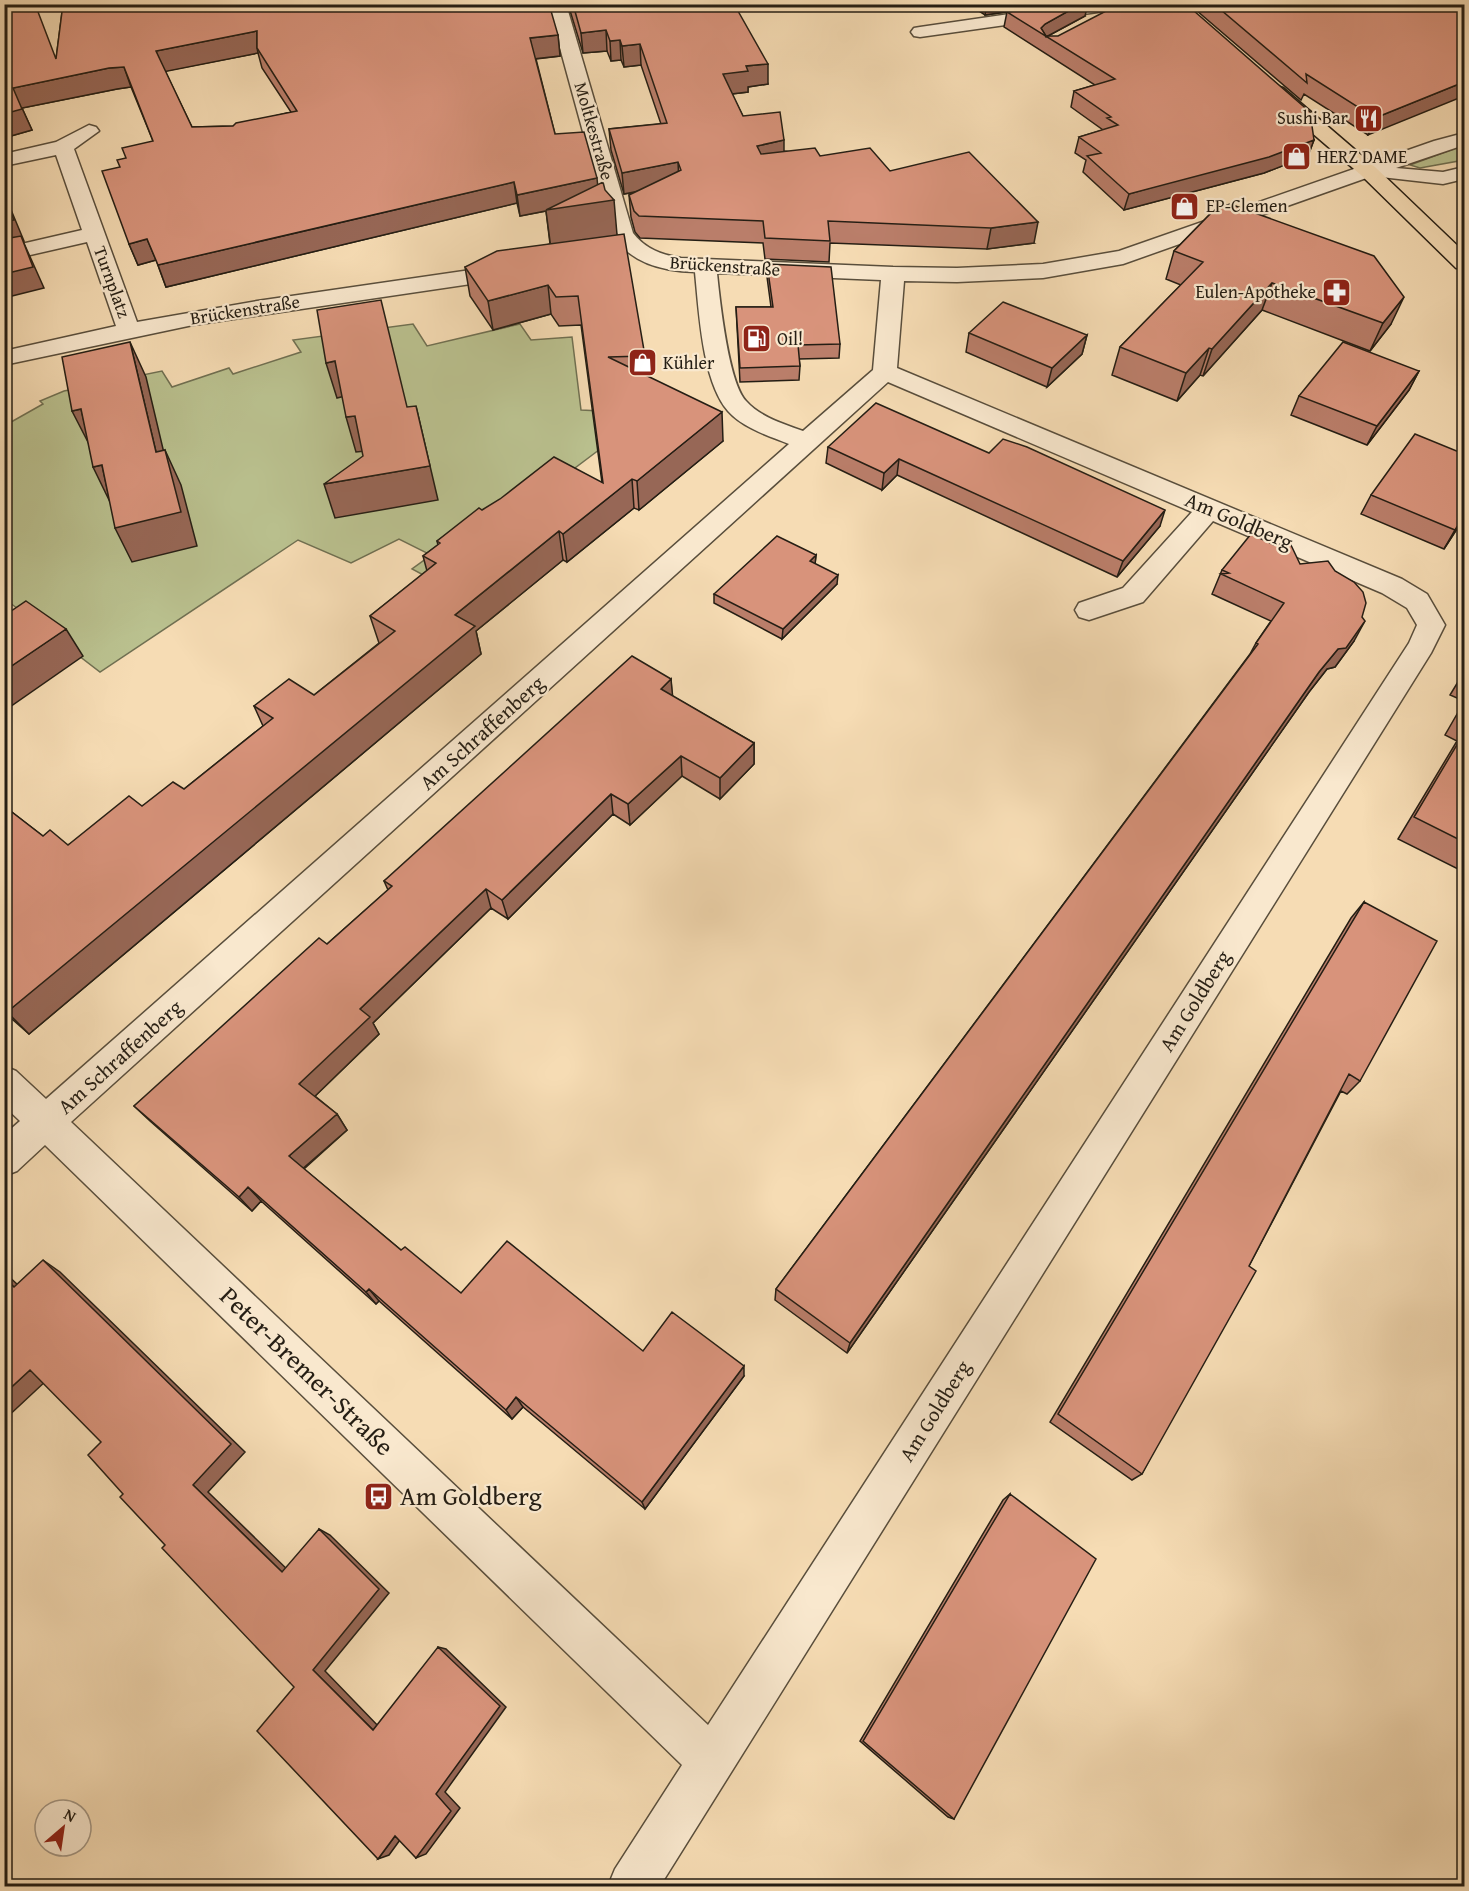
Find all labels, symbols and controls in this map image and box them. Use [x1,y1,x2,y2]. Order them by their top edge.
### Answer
street label: Moltkestraße [568,79,621,183]
restaurant icon: Sushi Bar [1353,102,1385,134]
place label: Sushi Bar [1277,104,1349,131]
shop icon: HERZ DAME [1280,141,1312,173]
place label: HERZ DAME [1317,143,1407,170]
shop icon: EP-Clemen [1169,190,1201,222]
place label: EP-Clemen [1206,192,1288,219]
street label: Turnplatz [87,242,138,322]
street label: Brückenstraße [669,248,781,283]
pharmacy icon: Eulen-Apotheke [1321,276,1353,308]
place label: Eulen-Apotheke [1195,278,1316,305]
street label: Brückenstraße [188,288,302,331]
fuel station icon: Oil! [740,323,772,355]
place label: Oil! [777,325,803,352]
shop icon: Kühler [626,347,658,379]
place label: Kühler [663,349,715,376]
street label: Am Goldberg [1180,484,1298,557]
street label: Am Schraffenberg [412,668,551,797]
street label: Am Goldberg [1151,943,1238,1058]
street label: Am Schraffenberg [50,992,189,1121]
street label: Peter-Bremer-Straße [211,1277,403,1464]
street label: Am Goldberg [891,1353,978,1468]
place label: Am Goldberg [400,1476,542,1515]
bus stop icon: Am Goldberg [363,1480,395,1512]
north arrow [33,1798,93,1858]
text: N [60,1802,81,1828]

